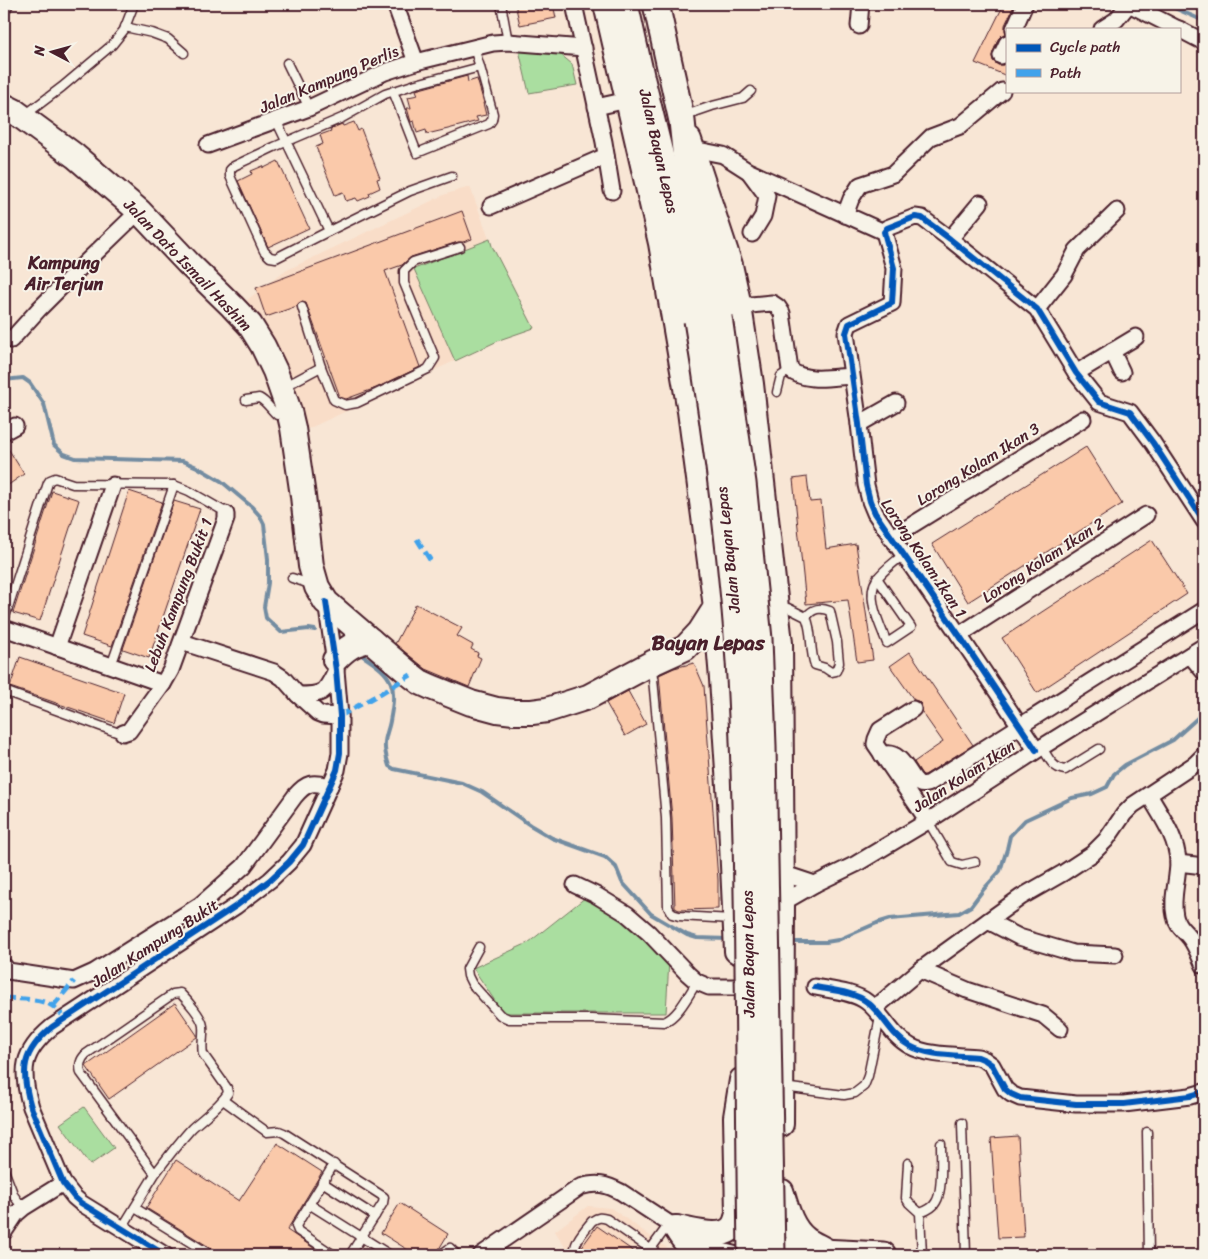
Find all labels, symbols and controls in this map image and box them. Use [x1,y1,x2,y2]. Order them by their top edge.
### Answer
north arrow [28,28,78,78]
legend [1006,28,1180,92]
text: Cycle path [1050,34,1121,60]
street label: Jalan Kampung Perlis [254,36,404,122]
text: N [27,44,53,58]
text: Path [1050,60,1081,86]
street label: Jalan Bayan Lepas [630,85,687,216]
street label: Jalan Dato Ismail Hashim [116,191,260,338]
district label: Kampung Air Terjun [24,247,104,300]
street label: Lorong Kolam Ikan 3 [910,414,1046,514]
street label: Jalan Bayan Lepas [707,485,749,616]
street label: Lorong Kolam Ikan 1 [873,492,975,624]
street label: Lorong Kolam Ikan 2 [976,509,1110,611]
street label: Lebuh Kampung Bukit 1 [135,514,221,676]
district label: Bayan Lepas [651,624,766,662]
street label: Jalan Kolam Ikan [906,731,1022,821]
street label: Jalan Bayan Lepas [732,890,764,1019]
street label: Jalan Kampung Bukit [84,891,225,996]

